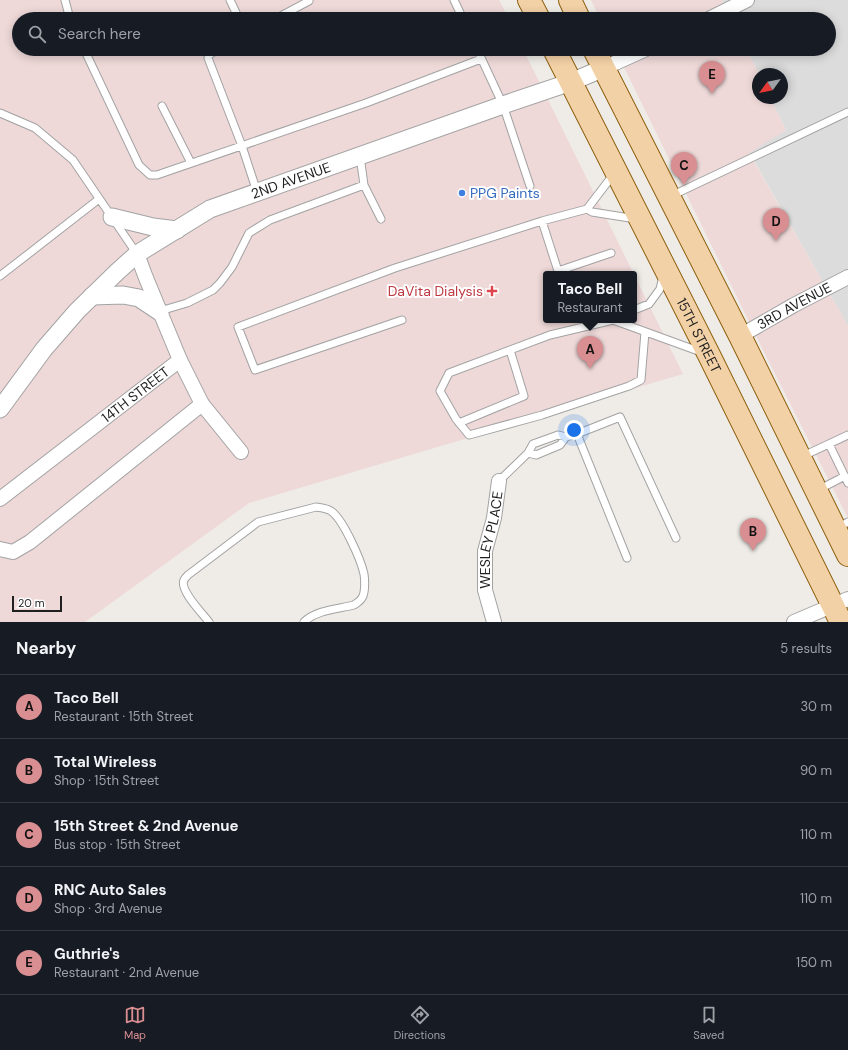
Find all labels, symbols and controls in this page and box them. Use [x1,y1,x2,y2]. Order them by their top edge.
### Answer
search box [12,12,836,56]
icon: search [26,23,48,45]
text: Search here [58,24,141,44]
pin: E [699,61,725,94]
north arrow [752,68,788,104]
pin: C [671,152,697,185]
street label: 2ND AVENUE [249,158,333,203]
place label: PPG Paints [470,184,540,202]
marker: PPG Paints [457,188,467,198]
pin: D [763,208,789,241]
popup [543,271,637,323]
street label: 3RD AVENUE [754,278,834,333]
text: Taco Bell [557,279,622,299]
place label: DaVita Dialysis [388,282,483,300]
marker: DaVita Dialysis [486,285,498,297]
street label: 15TH STREET [673,295,725,376]
text: Restaurant [557,299,623,316]
pin: A [577,336,603,369]
street label: 14TH STREET [98,362,173,426]
your location [564,420,584,440]
street label: WESLEY PLACE [476,490,507,589]
pin: B [740,518,766,551]
scale bar [12,594,62,613]
text: 20 m [18,596,44,610]
text: Nearby [16,637,76,659]
text: 5 results [780,640,832,657]
text: Taco Bell [54,688,119,708]
text: A [24,698,34,715]
text: 30 m [800,698,832,715]
text: Restaurant · 15th Street [54,708,193,725]
text: Total Wireless [54,752,157,772]
text: B [25,762,33,779]
text: 90 m [800,762,832,779]
text: Shop · 15th Street [54,772,159,789]
text: 15th Street & 2nd Avenue [54,816,239,836]
text: C [24,826,34,843]
text: 110 m [800,826,832,843]
text: Bus stop · 15th Street [54,836,181,853]
text: RNC Auto Sales [54,880,167,900]
text: D [24,890,34,907]
text: 110 m [800,890,832,907]
text: Shop · 3rd Avenue [54,900,162,917]
text: Guthrie's [54,944,120,964]
text: E [25,954,33,971]
text: 150 m [796,954,832,971]
text: Restaurant · 2nd Avenue [54,964,199,981]
tab: Map [124,1004,146,1042]
tab: Directions [394,1004,446,1042]
tab: Saved [693,1004,724,1042]

